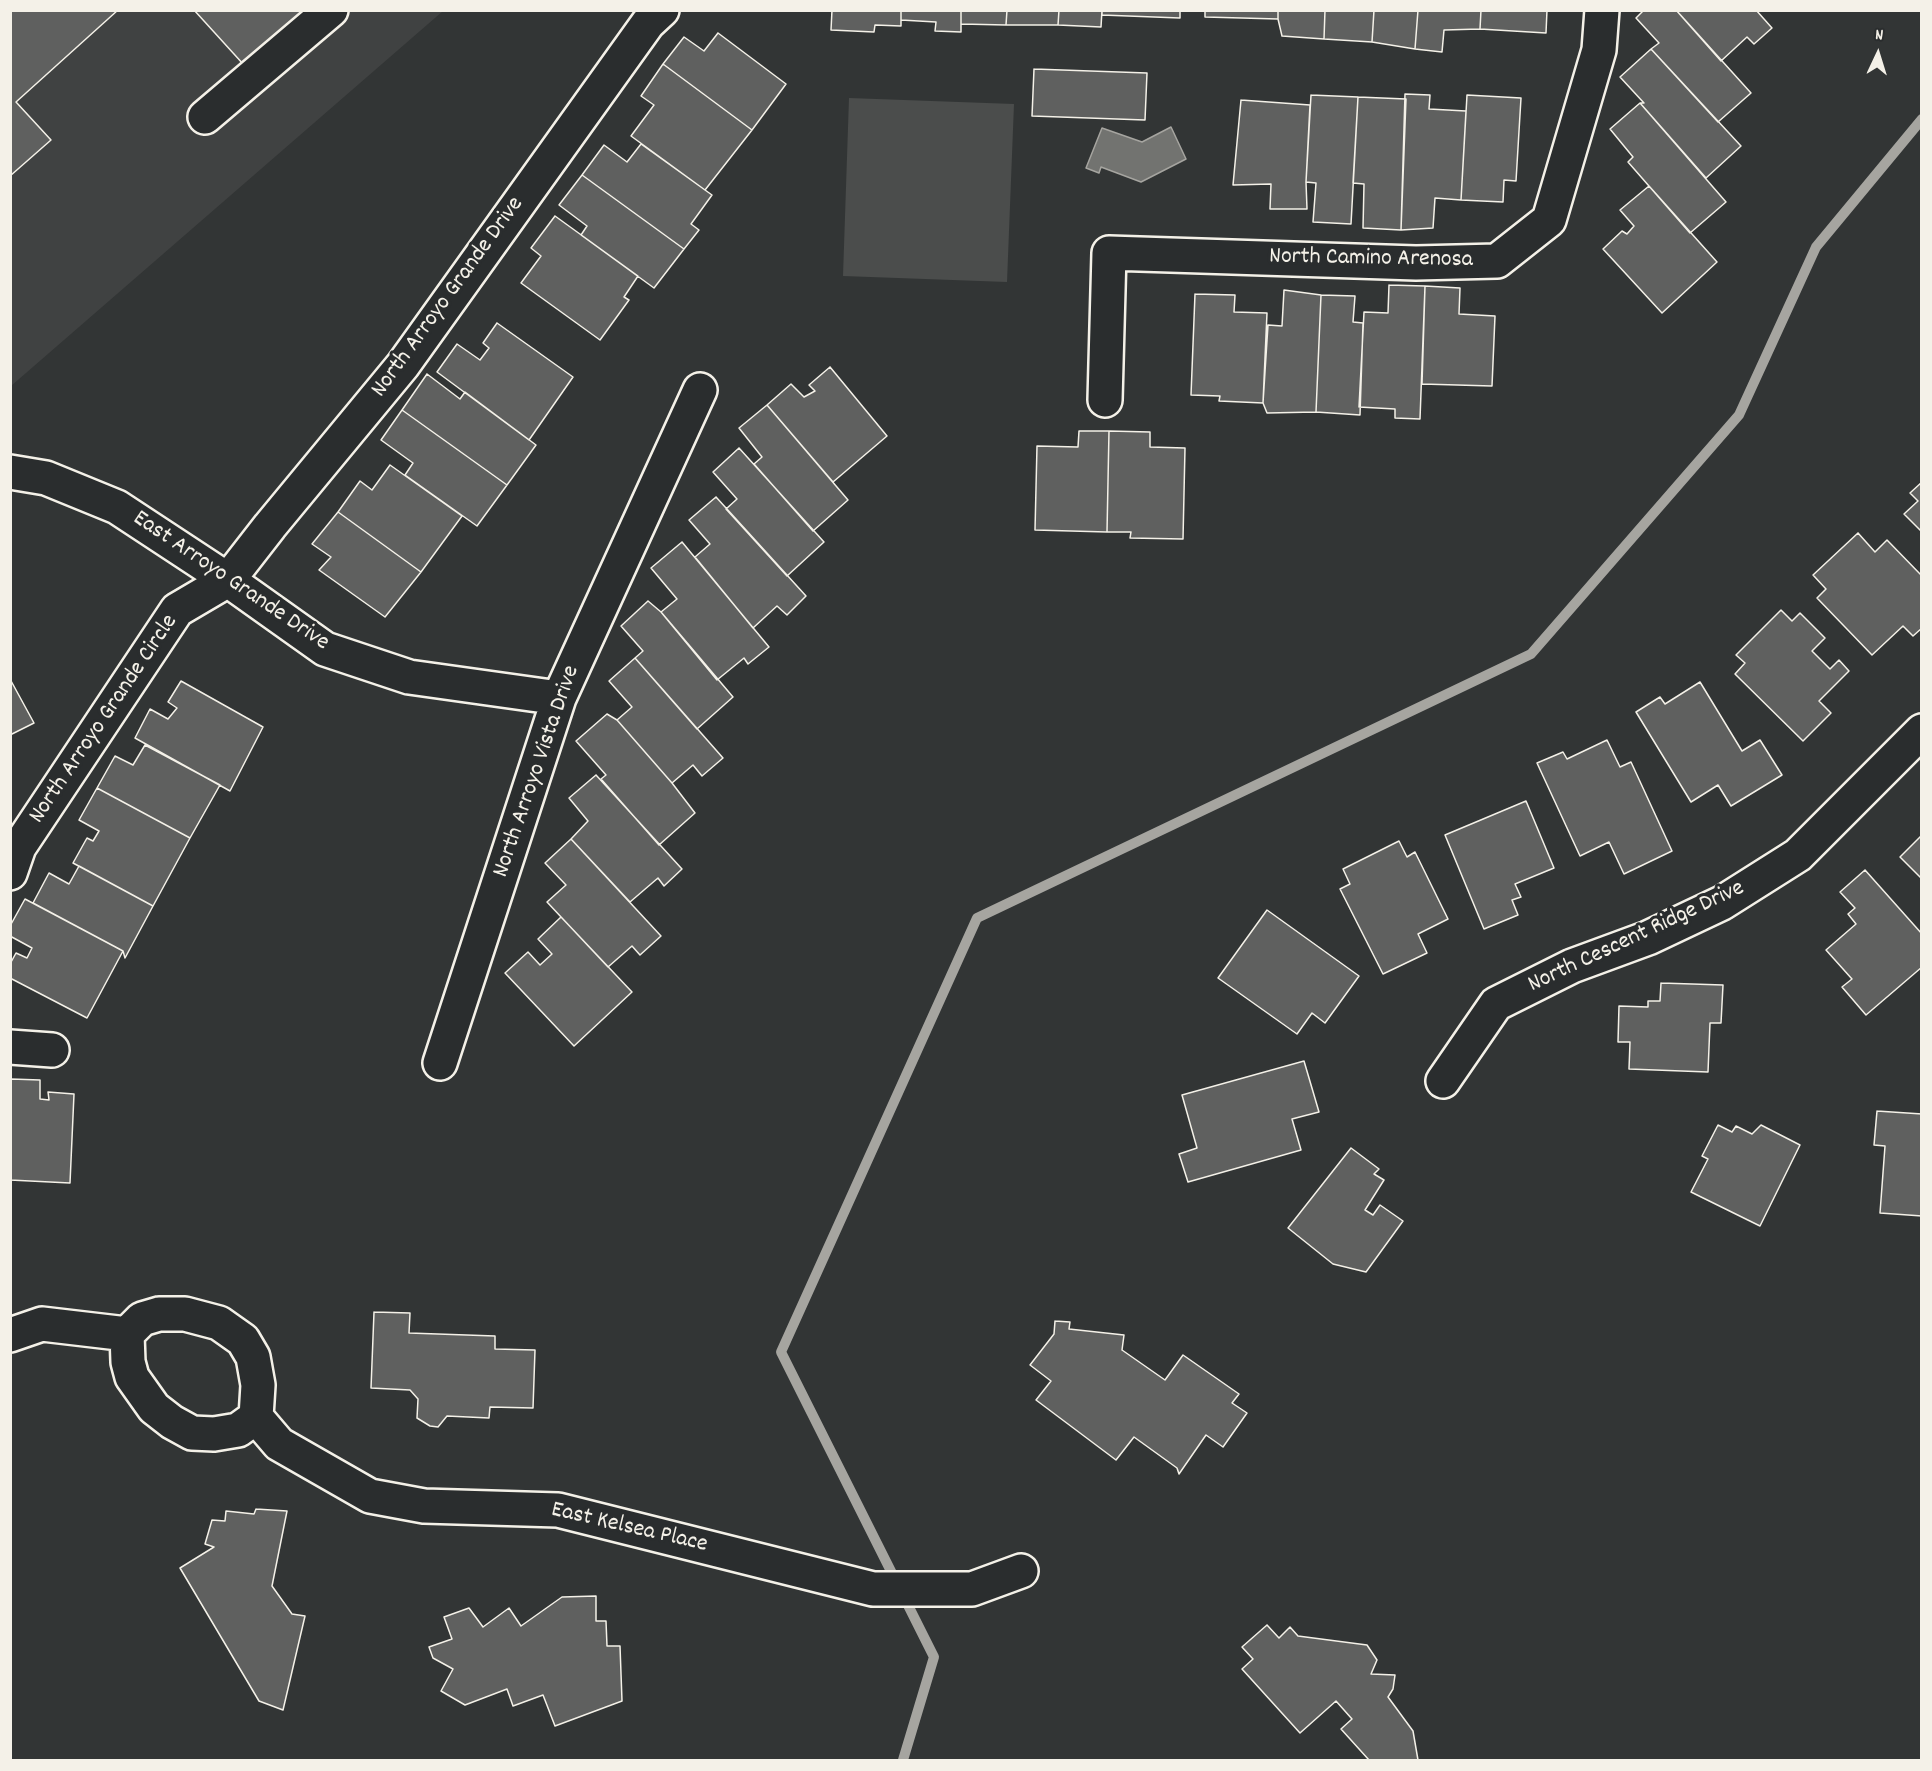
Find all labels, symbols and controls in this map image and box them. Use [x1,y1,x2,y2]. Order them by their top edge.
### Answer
north arrow [1848,24,1908,84]
text: N [1875,24,1884,47]
street label: North Arroyo Grande Drive [366,192,532,404]
street label: North Camino Arenosa [1269,244,1473,276]
street label: East Arroyo Grande Drive [126,505,334,659]
street label: North Arroyo Grande Circle [24,610,186,830]
street label: North Arroyo Vista Drive [488,662,588,882]
street label: North Cescent Ridge Drive [1524,875,1750,1001]
street label: East Kelsea Place [548,1497,710,1561]

